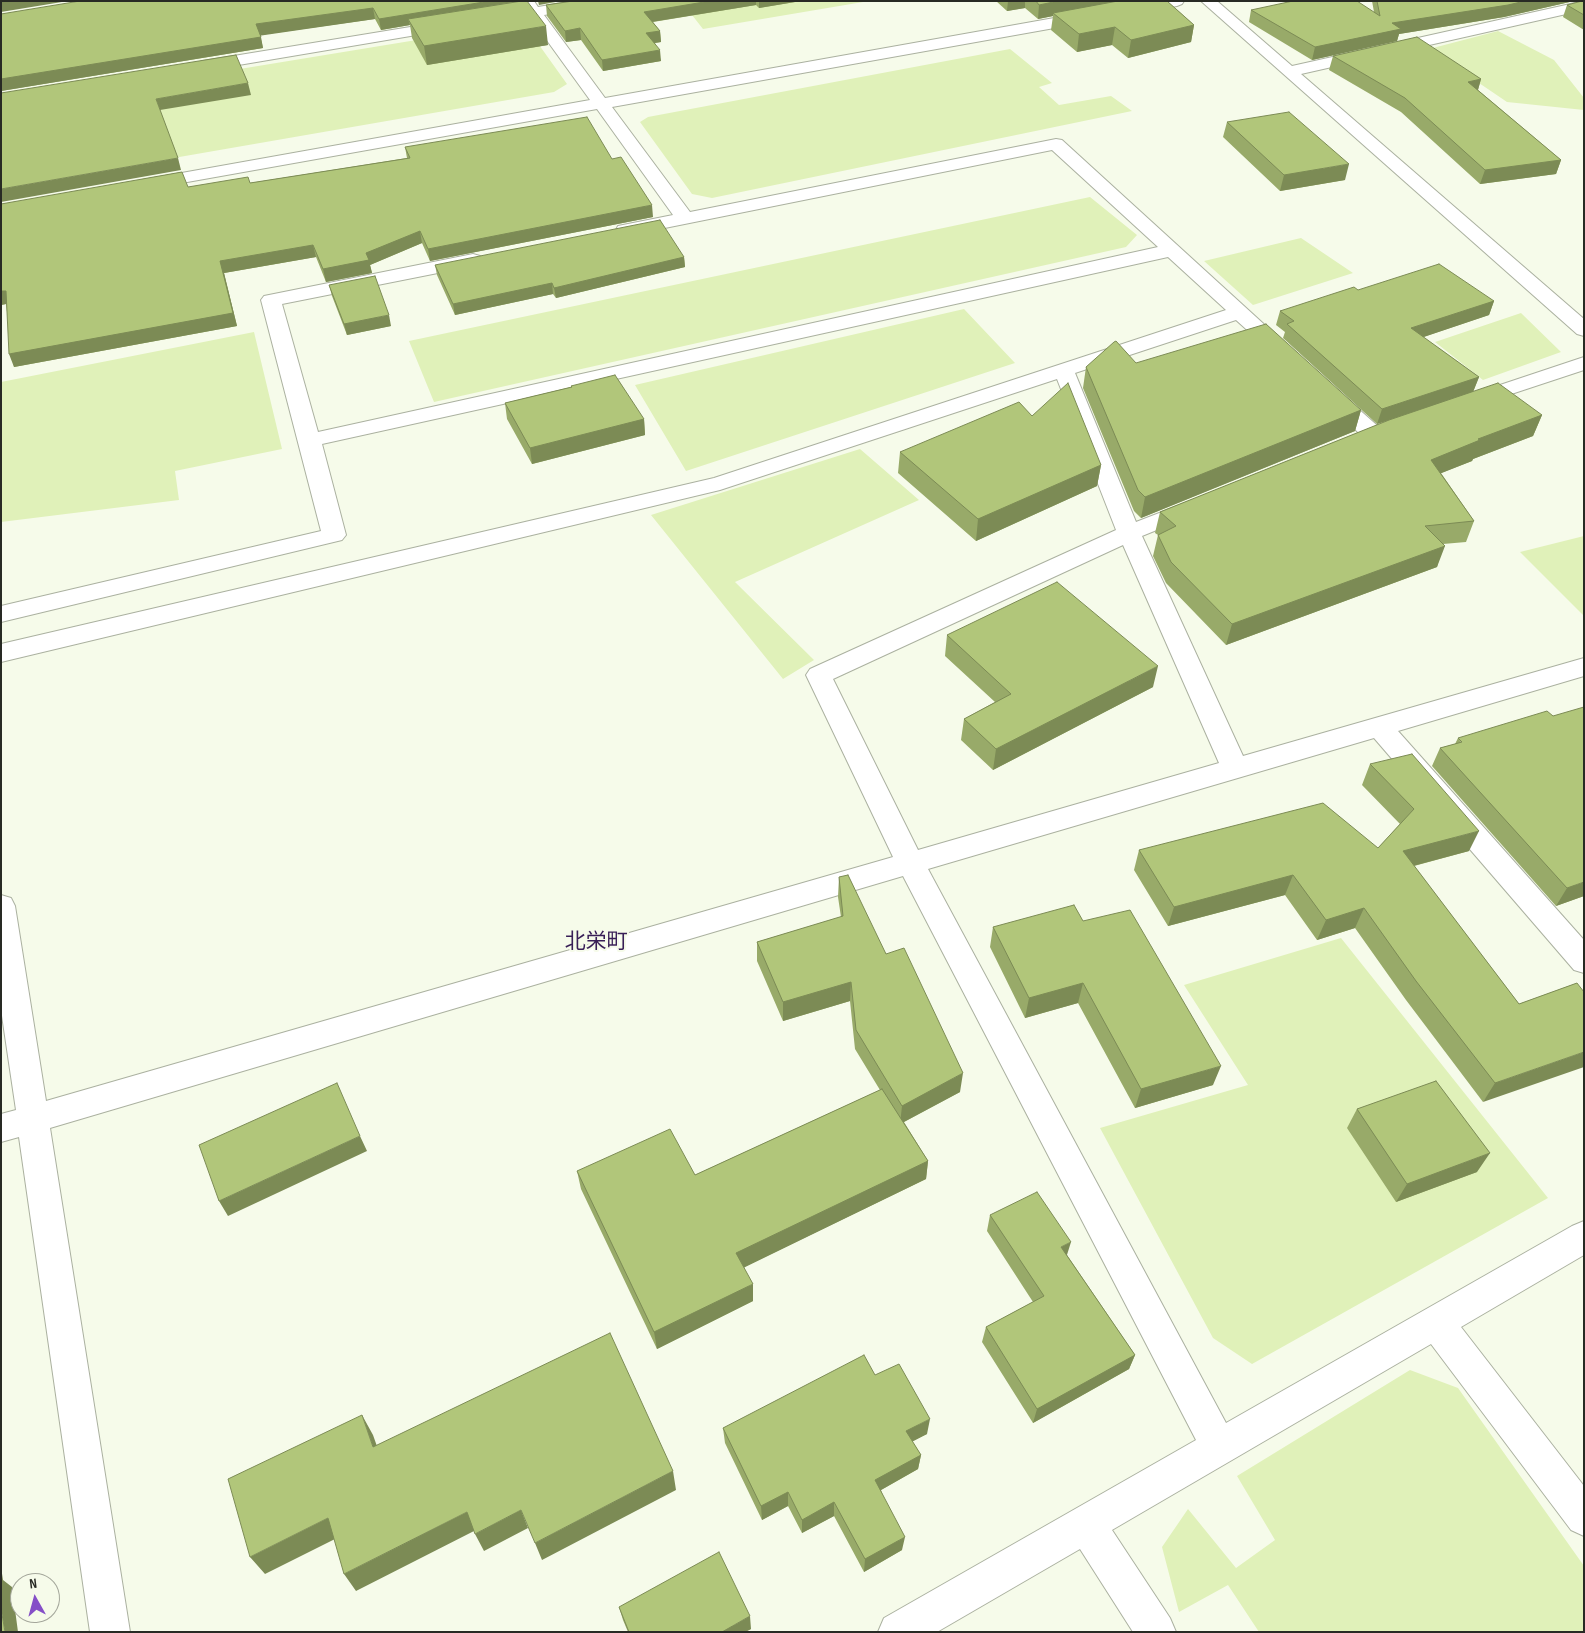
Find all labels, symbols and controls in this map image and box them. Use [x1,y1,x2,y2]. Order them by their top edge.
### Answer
district label: 北栄町 [565,930,627,956]
north arrow [10,1573,60,1623]
text: N [28,1575,38,1593]

